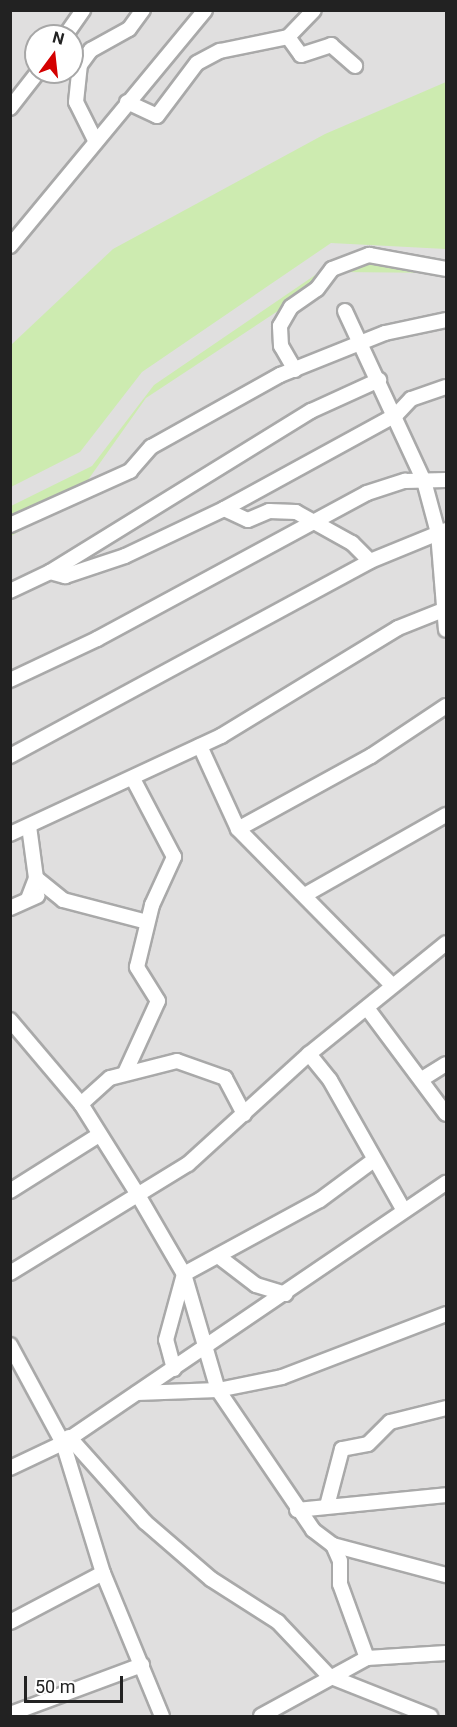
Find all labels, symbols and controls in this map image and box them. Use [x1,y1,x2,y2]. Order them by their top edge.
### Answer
north arrow [24,24,84,84]
text: N [50,27,66,49]
scale bar [27,1664,126,1702]
text: 50 m [35,1676,75,1697]

